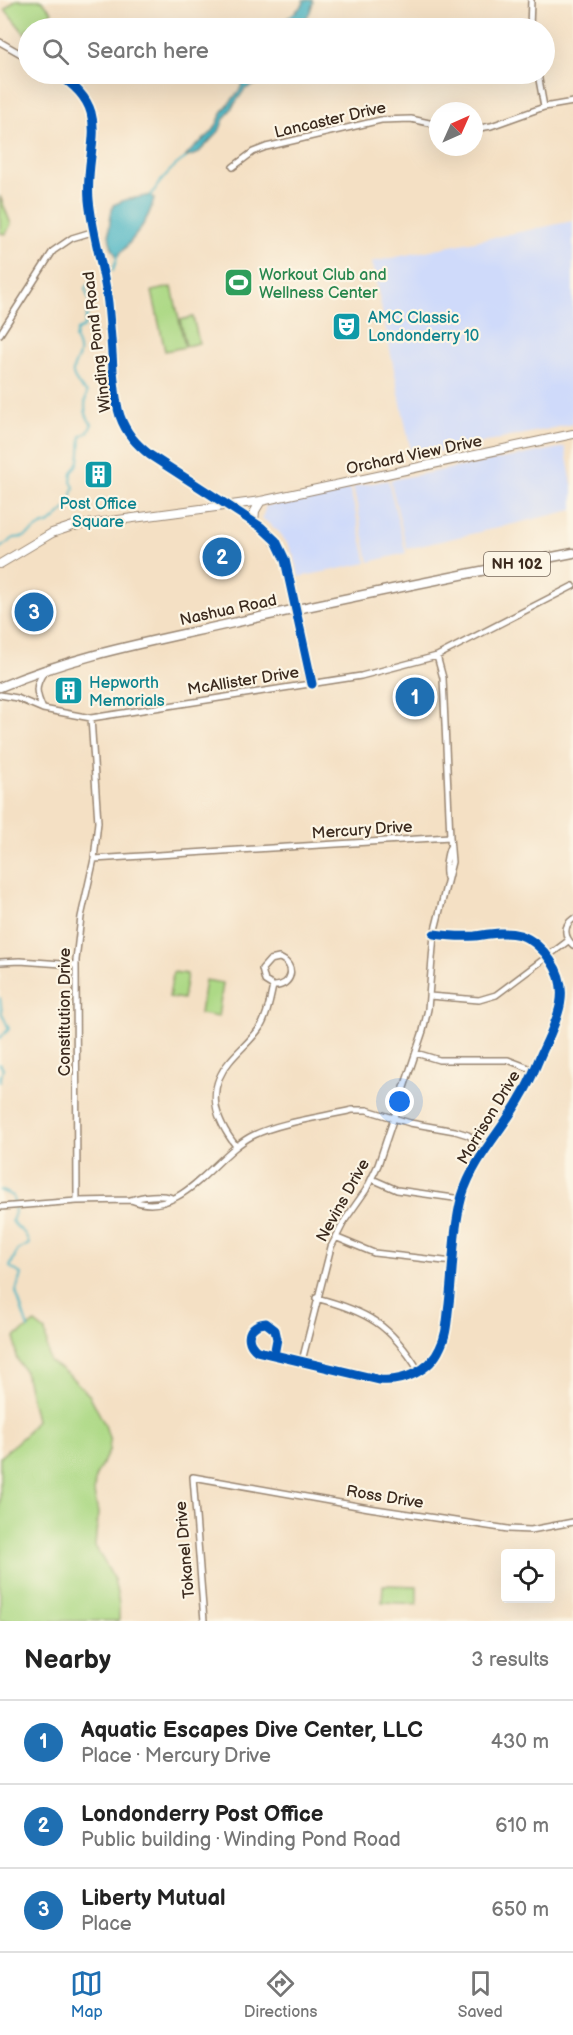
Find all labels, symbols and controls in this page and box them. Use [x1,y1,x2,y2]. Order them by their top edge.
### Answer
search box [18,18,555,84]
icon: search [39,35,72,68]
text: Search here [87,38,209,65]
street label: Lancaster Drive [273,98,388,143]
north arrow [429,102,483,156]
place label: Workout Club and Wellness Center [259,266,387,303]
sports icon: Workout Club and Wellness Center [222,267,254,299]
street label: Winding Pond Road [79,270,116,413]
place label: AMC Classic Londonderry 10 [368,309,479,346]
theatre icon: AMC Classic Londonderry 10 [331,310,363,342]
street label: Orchard View Drive [345,432,484,479]
building icon: Post Office Square [82,459,114,491]
place label: Post Office Square [59,495,137,532]
pin: 2 [202,534,242,580]
road number: NH 102 [484,552,550,576]
pin: 3 [15,590,54,634]
street label: Nashua Road [178,591,279,630]
street label: McAllister Drive [186,663,301,700]
place label: Hepworth Memorials [89,674,165,711]
pin: 1 [396,674,434,720]
building icon: Hepworth Memorials [52,675,84,707]
street label: Mercury Drive [311,817,414,843]
street label: Constitution Drive [56,947,75,1076]
street label: Morrison Drive [454,1067,525,1168]
your location [385,1087,414,1116]
street label: Nevins Drive [313,1156,374,1245]
street label: Ross Drive [345,1482,425,1513]
street label: Tokanel Drive [172,1500,199,1599]
map controls [501,1549,555,1603]
button: locate [501,1549,555,1603]
text: Nearby [24,1645,111,1676]
text: 3 results [471,1648,549,1672]
text: Aquatic Escapes Dive Center, LLC [81,1717,423,1744]
text: 1 [39,1730,48,1754]
text: 430 m [491,1730,549,1754]
text: Place · Mercury Drive [81,1744,271,1768]
text: Londonderry Post Office [81,1801,324,1828]
text: 2 [38,1814,49,1838]
text: 610 m [495,1814,549,1838]
text: Public building · Winding Pond Road [81,1828,401,1852]
text: Liberty Mutual [81,1885,226,1912]
text: 3 [38,1898,49,1922]
text: 650 m [492,1898,549,1922]
text: Place [81,1912,132,1936]
tab: Map [70,1967,103,2022]
tab: Directions [244,1967,317,2022]
tab: Saved [458,1967,503,2022]

